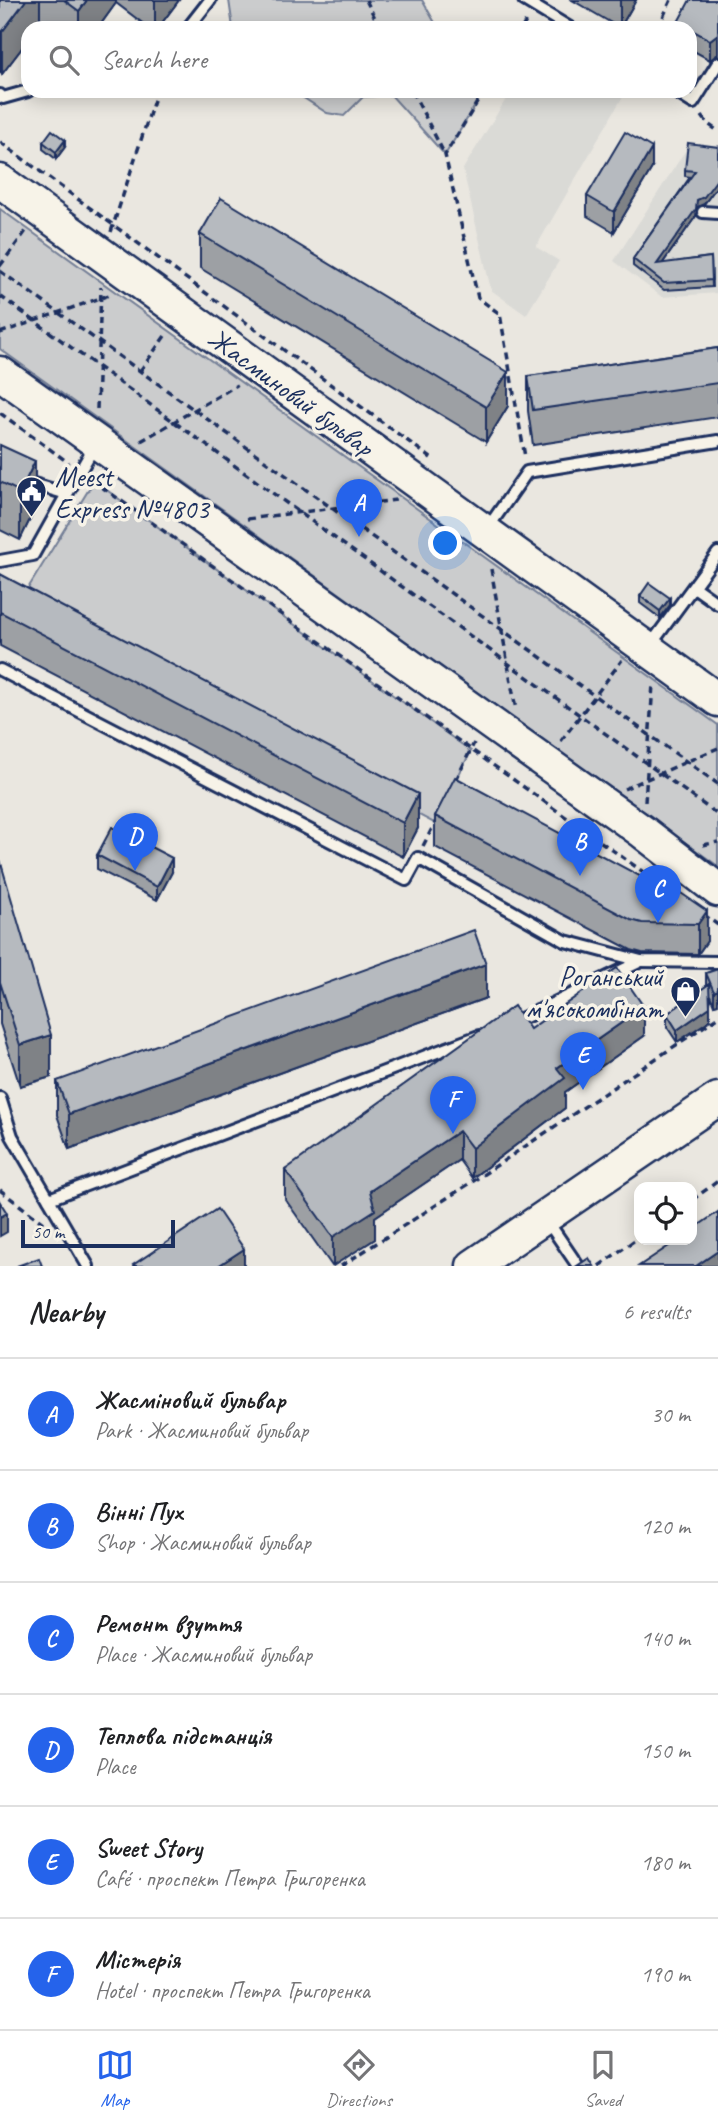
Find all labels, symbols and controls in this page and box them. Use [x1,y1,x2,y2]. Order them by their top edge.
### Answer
search box [21,21,697,98]
icon: search [45,41,83,79]
text: Search here [101,43,207,76]
street label: Жасминовий бульвар [201,320,382,465]
place label: Meest Express №4803 [55,459,211,526]
public building icon: Meest Express №4803 [15,475,49,519]
pin: A [336,479,382,537]
your location [428,526,462,560]
pin: D [112,813,158,871]
pin: B [557,818,603,876]
pin: C [635,865,681,923]
place label: Роганський м'ясокомбінат [526,959,665,1026]
shop icon: Роганський м'ясокомбінат [669,975,703,1019]
pin: E [560,1032,606,1090]
pin: F [430,1076,476,1134]
map controls [634,1182,697,1245]
button: locate [634,1182,697,1245]
scale bar [21,1217,175,1249]
text: 50 m [32,1220,64,1244]
text: Nearby [28,1293,104,1331]
text: 6 results [623,1297,690,1326]
text: Жасміновий бульвар [95,1383,286,1416]
text: A [45,1400,57,1429]
text: 30 m [651,1400,690,1429]
text: Park · Жасминовий бульвар [95,1416,308,1445]
text: Вінні Пух [95,1495,182,1528]
text: B [45,1512,57,1541]
text: 120 m [641,1512,690,1541]
text: Shop · Жасминовий бульвар [95,1528,311,1557]
text: Ремонт взуття [95,1607,241,1640]
text: C [46,1624,56,1653]
text: 140 m [641,1624,690,1653]
text: Place · Жасминовий бульвар [95,1640,312,1669]
text: Теплова підстанція [95,1719,271,1752]
text: D [44,1736,58,1765]
text: 150 m [641,1736,690,1765]
text: Place [95,1752,135,1781]
text: Sweet Story [95,1831,202,1864]
text: E [45,1848,57,1877]
text: 180 m [641,1848,690,1877]
text: Café · проспект Петра Григоренка [95,1864,365,1893]
text: Містерія [95,1943,180,1976]
text: F [46,1960,56,1989]
text: 190 m [641,1960,690,1989]
text: Hotel · проспект Петра Григоренка [95,1976,370,2005]
tab: Map [96,2046,134,2112]
tab: Directions [326,2046,392,2112]
tab: Saved [584,2046,622,2112]

